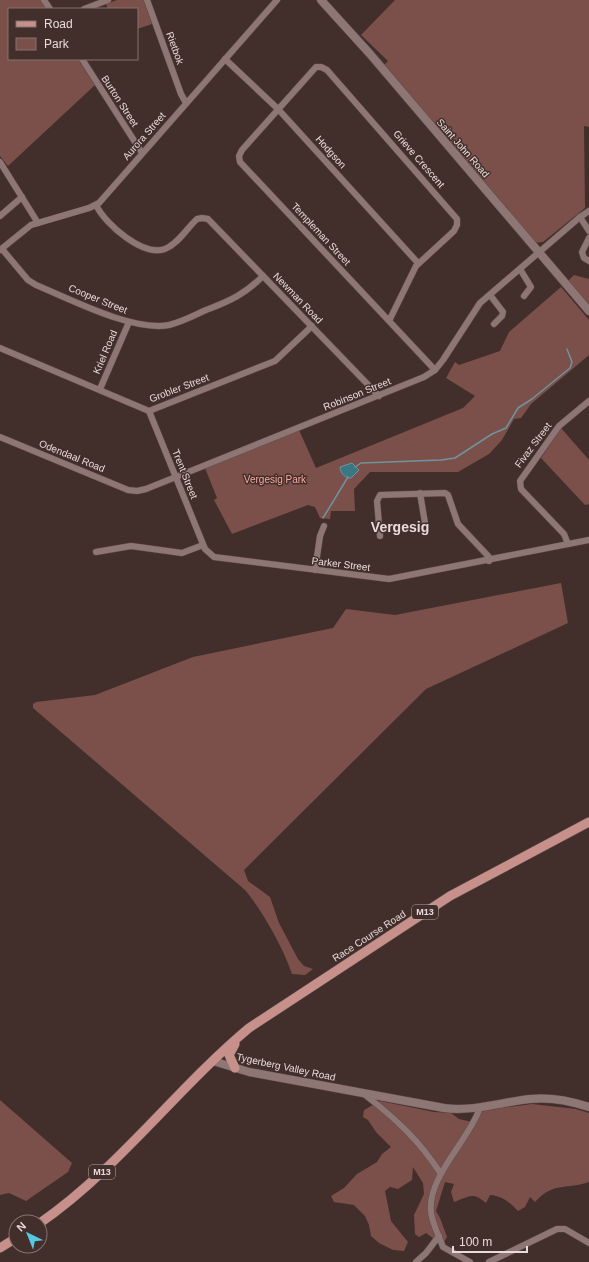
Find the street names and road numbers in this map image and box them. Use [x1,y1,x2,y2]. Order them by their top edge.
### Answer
street label: Rietbok [164,30,186,67]
street label: Burton Street [99,73,141,129]
street label: Aurora Street [120,110,168,162]
street label: Saint John Road [435,116,491,180]
street label: Grieve Crescent [391,128,447,190]
street label: Hodgson [314,133,348,171]
street label: Templeman Street [289,201,353,268]
street label: Newman Road [271,270,325,326]
street label: Cooper Street [67,282,129,316]
street label: Kriel Road [91,328,119,376]
street label: Grobler Street [148,372,210,404]
street label: Robinson Street [322,375,393,413]
street label: Fivaz Street [513,420,554,470]
street label: Odendaal Road [37,438,107,474]
street label: Trent Street [170,448,200,501]
street label: Parker Street [311,555,371,573]
road number: M13 [412,905,438,919]
street label: Race Course Road [330,908,408,964]
street label: Tygerberg Valley Road [235,1051,337,1083]
road number: M13 [89,1165,115,1179]

